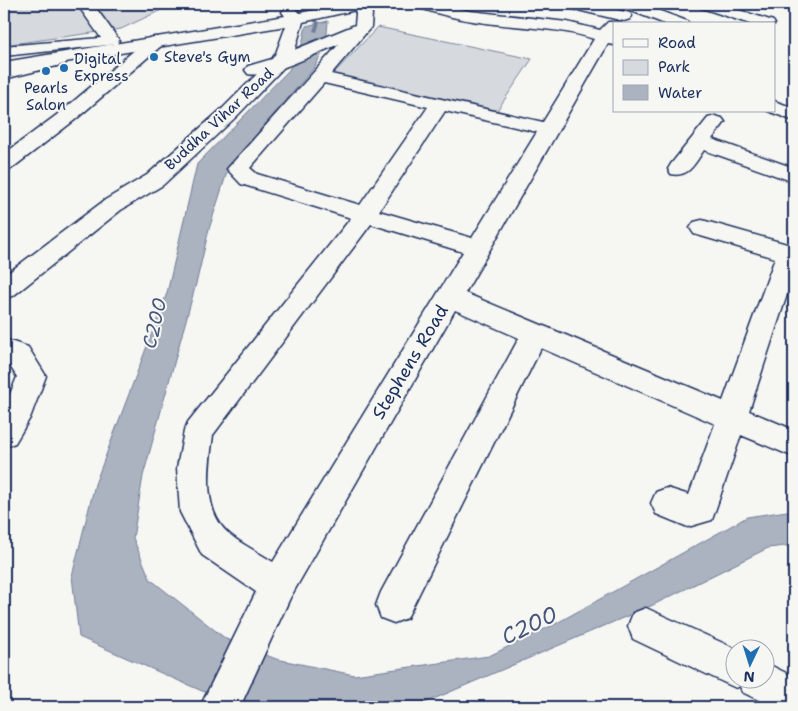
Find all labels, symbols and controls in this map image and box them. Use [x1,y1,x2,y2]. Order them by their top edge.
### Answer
legend [613,22,776,112]
text: Road [658,33,696,53]
place label: Steve's Gym [164,47,250,67]
place label: Digital Express [74,49,129,86]
marker: Steve's Gym [148,51,160,63]
text: Park [658,57,690,77]
marker: Digital Express [58,62,70,74]
street label: Buddha Vihar Road [160,63,278,175]
marker: Pearls Salon [40,65,52,77]
place label: Pearls Salon [24,78,68,115]
text: Water [658,83,702,103]
water label: C200 [137,295,172,351]
street label: Stephens Road [366,300,454,424]
water label: C200 [496,599,562,651]
north arrow [726,638,776,688]
text: N [743,668,755,686]

